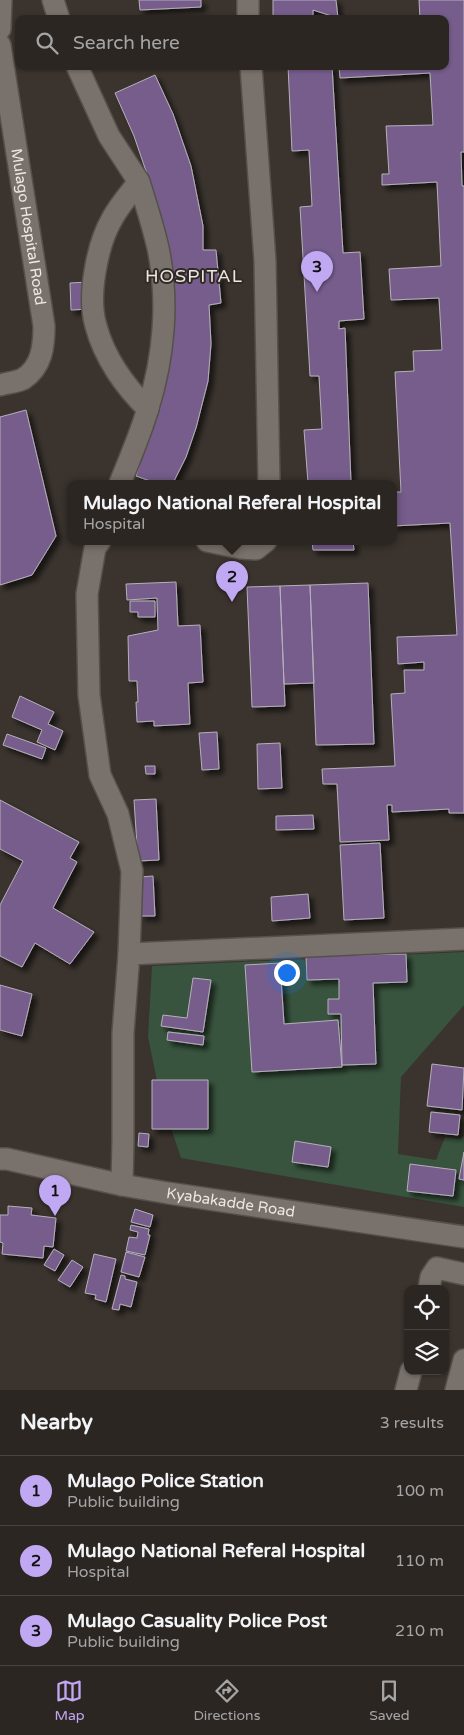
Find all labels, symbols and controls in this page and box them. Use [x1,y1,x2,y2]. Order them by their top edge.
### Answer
search box [15,15,449,70]
icon: search [33,29,61,57]
text: Search here [73,32,180,54]
street label: Mulago Hospital Road [7,147,50,306]
pin: 3 [301,251,333,292]
district label: HOSPITAL [145,265,243,287]
popup [67,480,397,545]
text: Mulago National Referal Hospital [83,492,381,514]
text: Hospital [83,514,145,534]
pin: 2 [216,561,248,602]
your location [274,960,300,986]
pin: 1 [39,1175,71,1216]
street label: Kyabakadde Road [165,1184,296,1221]
map controls [404,1285,449,1375]
button: locate [404,1285,449,1330]
button: layers [404,1330,449,1375]
text: Nearby [20,1410,93,1435]
text: 3 results [380,1413,444,1433]
text: Mulago Police Station [67,1470,264,1492]
text: 1 [31,1481,41,1501]
text: 100 m [395,1481,444,1501]
text: Public building [67,1492,180,1512]
text: Mulago National Referal Hospital [67,1540,365,1562]
text: 2 [31,1551,41,1571]
text: 110 m [395,1551,444,1571]
text: Hospital [67,1562,129,1582]
text: Mulago Casuality Police Post [67,1610,327,1632]
text: 3 [31,1621,41,1641]
text: 210 m [395,1621,444,1641]
text: Public building [67,1632,180,1652]
tab: Map [54,1677,85,1724]
tab: Directions [193,1677,260,1724]
tab: Saved [369,1677,410,1724]

